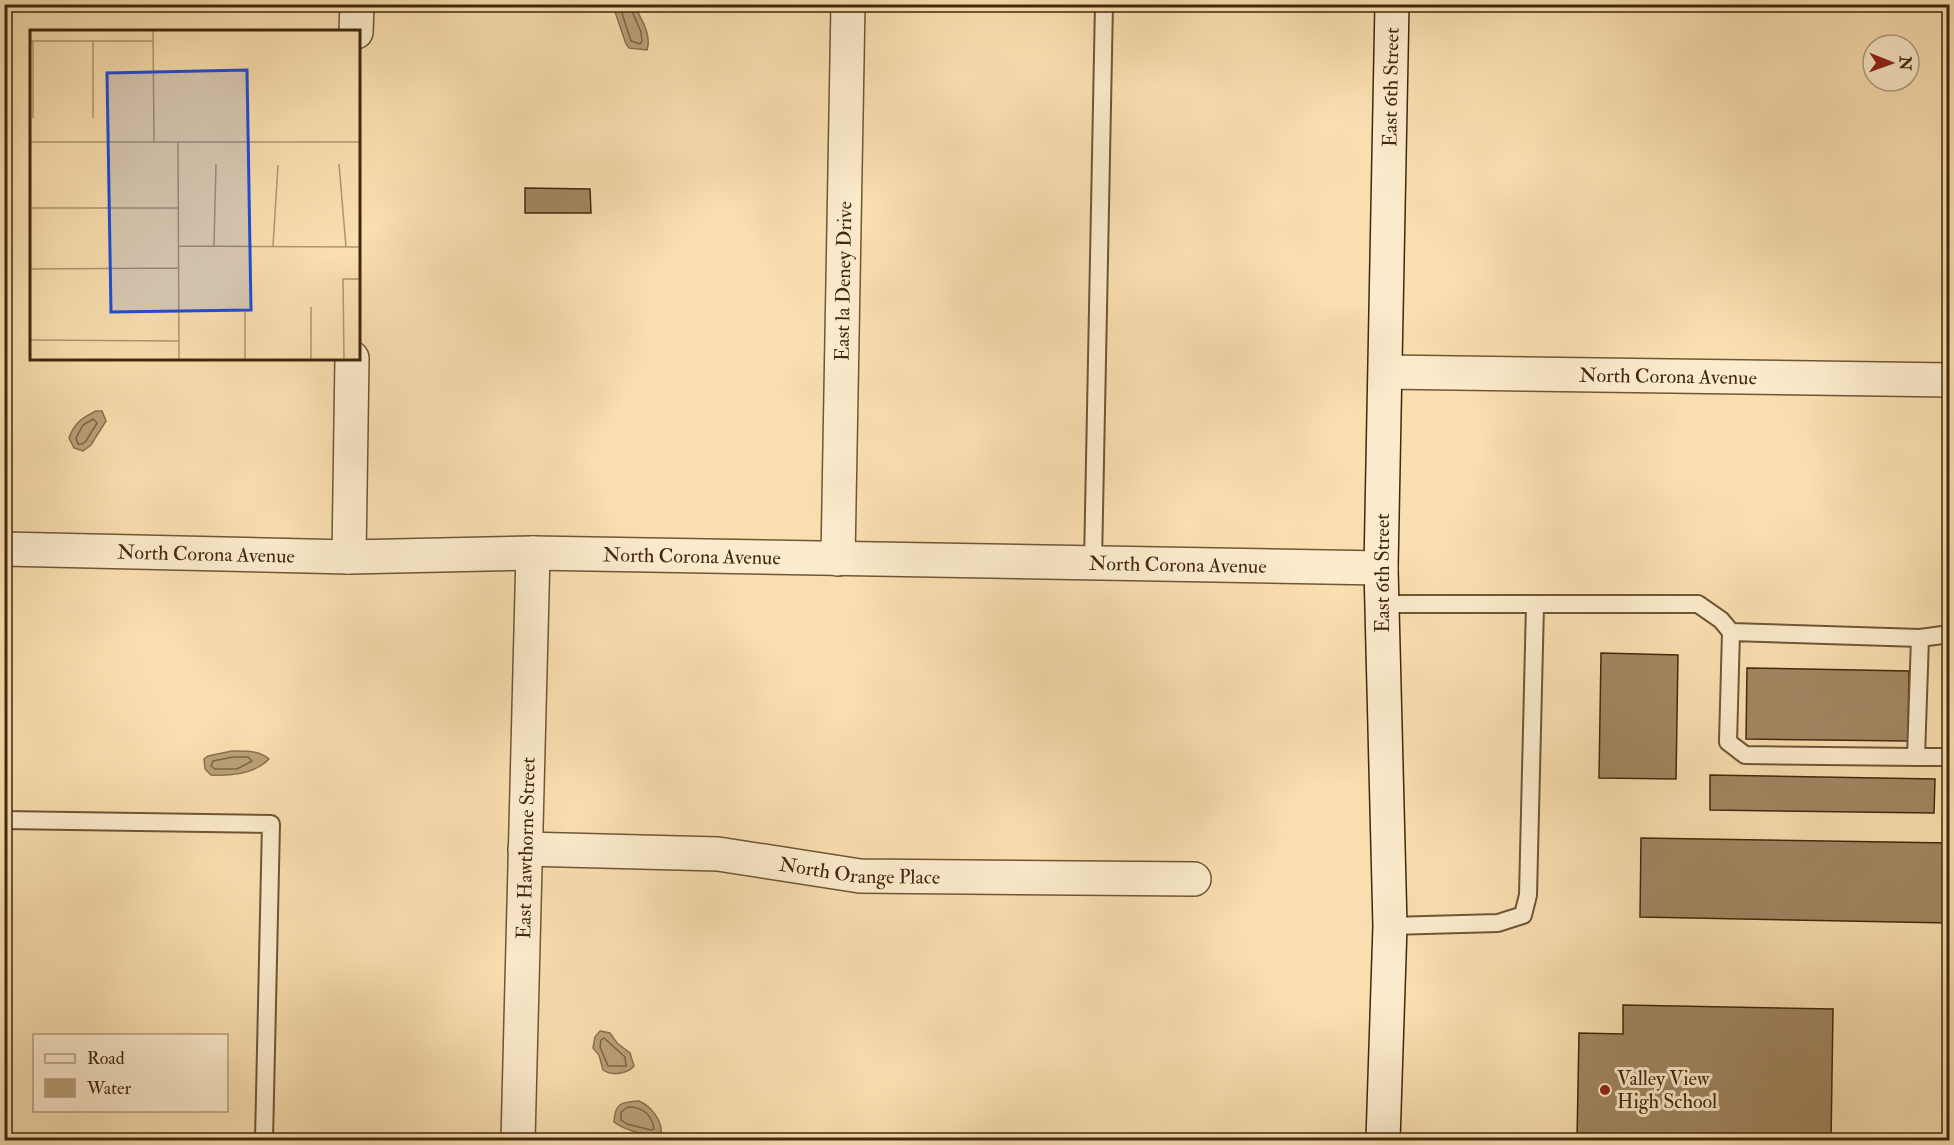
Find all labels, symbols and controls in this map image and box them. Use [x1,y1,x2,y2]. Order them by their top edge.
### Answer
street label: East 6th Street [1377,27,1405,147]
inset map [30,30,360,360]
north arrow [1861,33,1921,93]
text: N [1895,55,1915,71]
street label: East la Deney Drive [830,201,857,361]
street label: North Corona Avenue [1579,363,1757,390]
street label: East 6th Street [1370,513,1395,633]
street label: North Corona Avenue [117,540,295,569]
street label: North Corona Avenue [603,542,781,570]
street label: North Corona Avenue [1089,551,1267,579]
street label: East Hawthorne Street [511,756,541,939]
street label: North Orange Place [777,852,940,890]
legend [33,1034,228,1112]
text: Road [87,1047,125,1070]
place label: Valley View High School [1617,1066,1717,1114]
text: Water [86,1077,131,1100]
marker: Valley View High School [1598,1083,1612,1097]

